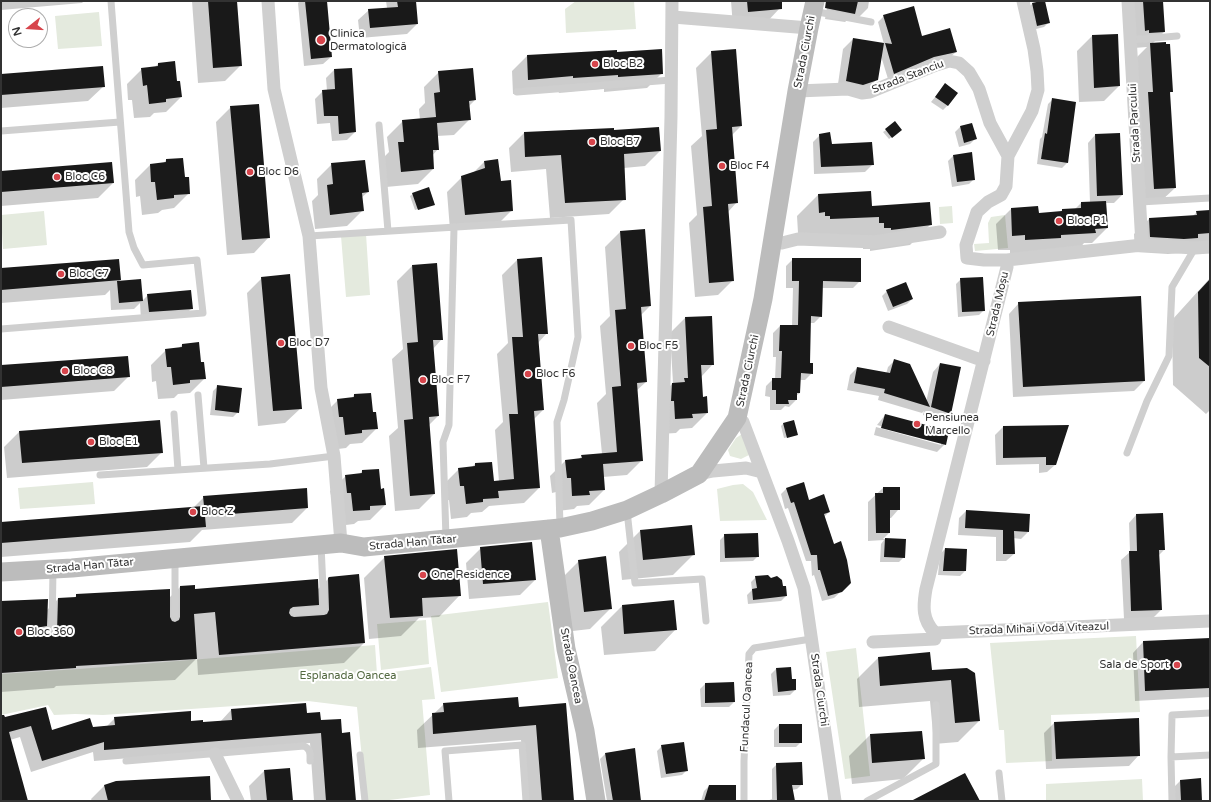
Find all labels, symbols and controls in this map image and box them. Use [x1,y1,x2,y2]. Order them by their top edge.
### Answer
north arrow [8,8,48,48]
street label: Strada Ciurchi [792,15,818,89]
text: N [9,25,25,37]
place label: Clinica Dermatologică [330,27,407,53]
marker: Clinica Dermatologică [315,34,327,46]
place label: Bloc B2 [603,57,643,71]
street label: Strada Stanciu [870,57,946,97]
marker: Bloc B2 [590,59,600,69]
street label: Strada Parcului [1126,83,1144,163]
place label: Bloc B7 [600,135,640,149]
marker: Bloc B7 [587,137,597,147]
place label: Bloc F4 [730,159,769,173]
marker: Bloc F4 [717,161,727,171]
place label: Bloc D6 [258,165,299,179]
marker: Bloc D6 [245,167,255,177]
place label: Bloc C6 [65,170,105,184]
marker: Bloc C6 [52,172,62,182]
place label: Bloc P1 [1067,214,1107,228]
marker: Bloc P1 [1054,216,1064,226]
place label: Bloc C7 [69,267,109,281]
marker: Bloc C7 [56,269,66,279]
street label: Strada Moșu [984,270,1012,338]
street label: Strada Ciurchi [734,334,762,408]
place label: Bloc D7 [289,336,330,350]
marker: Bloc D7 [276,338,286,348]
place label: Bloc F5 [639,339,678,353]
marker: Bloc F5 [626,341,636,351]
place label: Bloc C8 [73,364,113,378]
marker: Bloc C8 [60,366,70,376]
place label: Bloc F6 [536,367,575,381]
marker: Bloc F6 [523,369,533,379]
place label: Bloc F7 [431,373,470,387]
marker: Bloc F7 [418,375,428,385]
place label: Pensiunea Marcello [925,411,979,437]
marker: Pensiunea Marcello [912,419,922,429]
place label: Bloc E1 [99,435,139,449]
marker: Bloc E1 [86,437,96,447]
place label: Bloc Z [201,505,234,519]
marker: Bloc Z [188,507,198,517]
street label: Strada Han Tătar [369,533,457,553]
street label: Strada Han Tătar [46,556,134,576]
place label: One Residence [431,568,510,582]
marker: One Residence [418,570,428,580]
street label: Strada Mihai Vodă Viteazul [969,620,1109,638]
place label: Bloc 360 [27,625,73,639]
marker: Bloc 360 [14,627,24,637]
street label: Strada Oancea [557,627,585,705]
street label: Strada Ciurchi [807,653,831,727]
place label: Sala de Sport [1100,658,1169,672]
marker: Sala de Sport [1172,660,1182,670]
street label: Fundacul Oancea [738,661,756,753]
park label: Esplanada Oancea [300,669,396,683]

